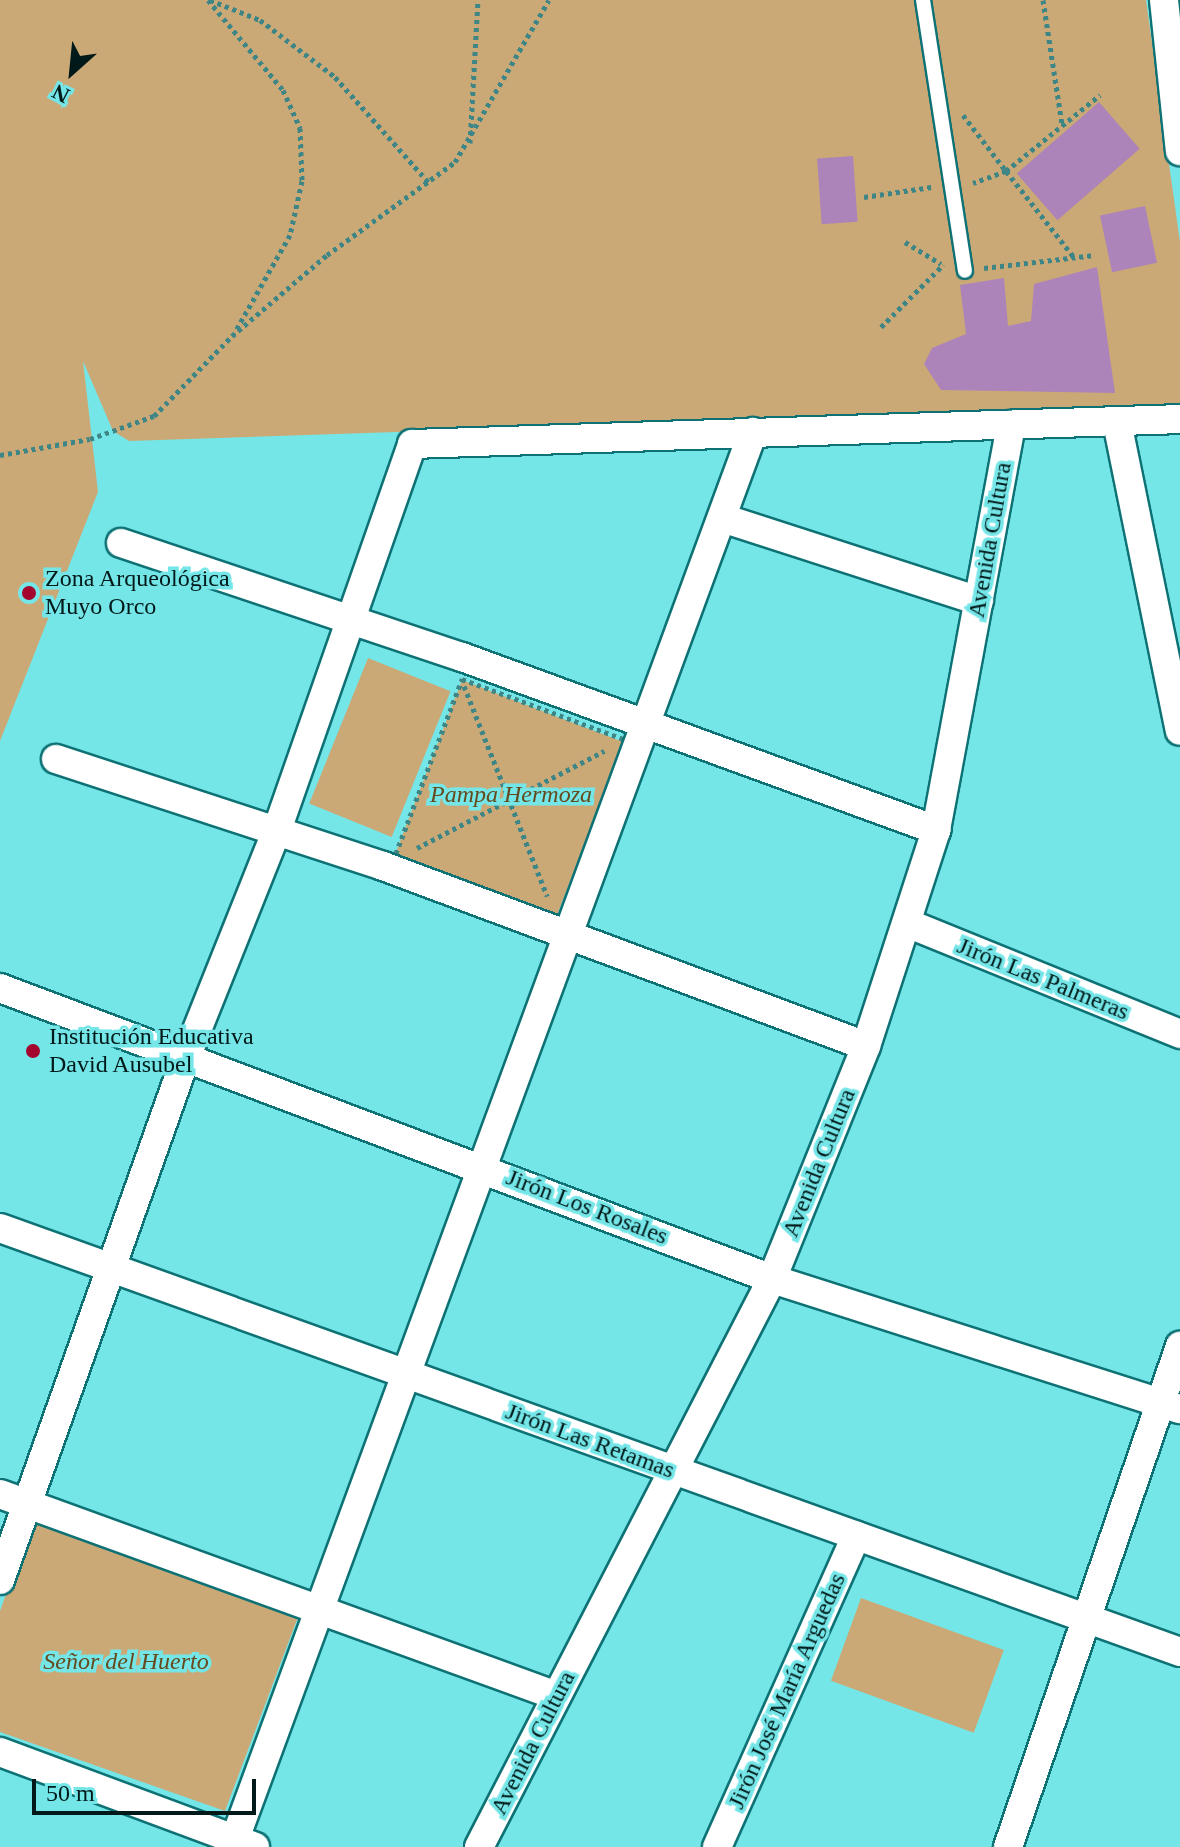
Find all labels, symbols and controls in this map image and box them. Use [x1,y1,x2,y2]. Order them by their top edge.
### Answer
north arrow [32,32,112,112]
text: N [48,79,74,109]
street label: Avenida Cultura [962,460,1018,620]
place label: Zona Arqueológica Muyo Orco [45,565,231,621]
marker: Zona Arqueológica Muyo Orco [20,584,38,602]
park label: Pampa Hermoza [430,781,592,809]
street label: Jirón Las Palmeras [953,931,1133,1027]
place label: Institución Educativa David Ausubel [49,1023,254,1079]
marker: Institución Educativa David Ausubel [24,1042,42,1060]
street label: Avenida Cultura [776,1085,862,1241]
street label: Jirón Los Rosales [502,1163,672,1251]
street label: Jirón Las Retamas [502,1397,678,1485]
street label: Jirón José María Arguedas [722,1568,852,1814]
park label: Señor del Huerto [43,1648,209,1676]
street label: Avenida Cultura [484,1666,582,1820]
scale bar [36,1763,260,1813]
text: 50 m [46,1780,95,1806]

